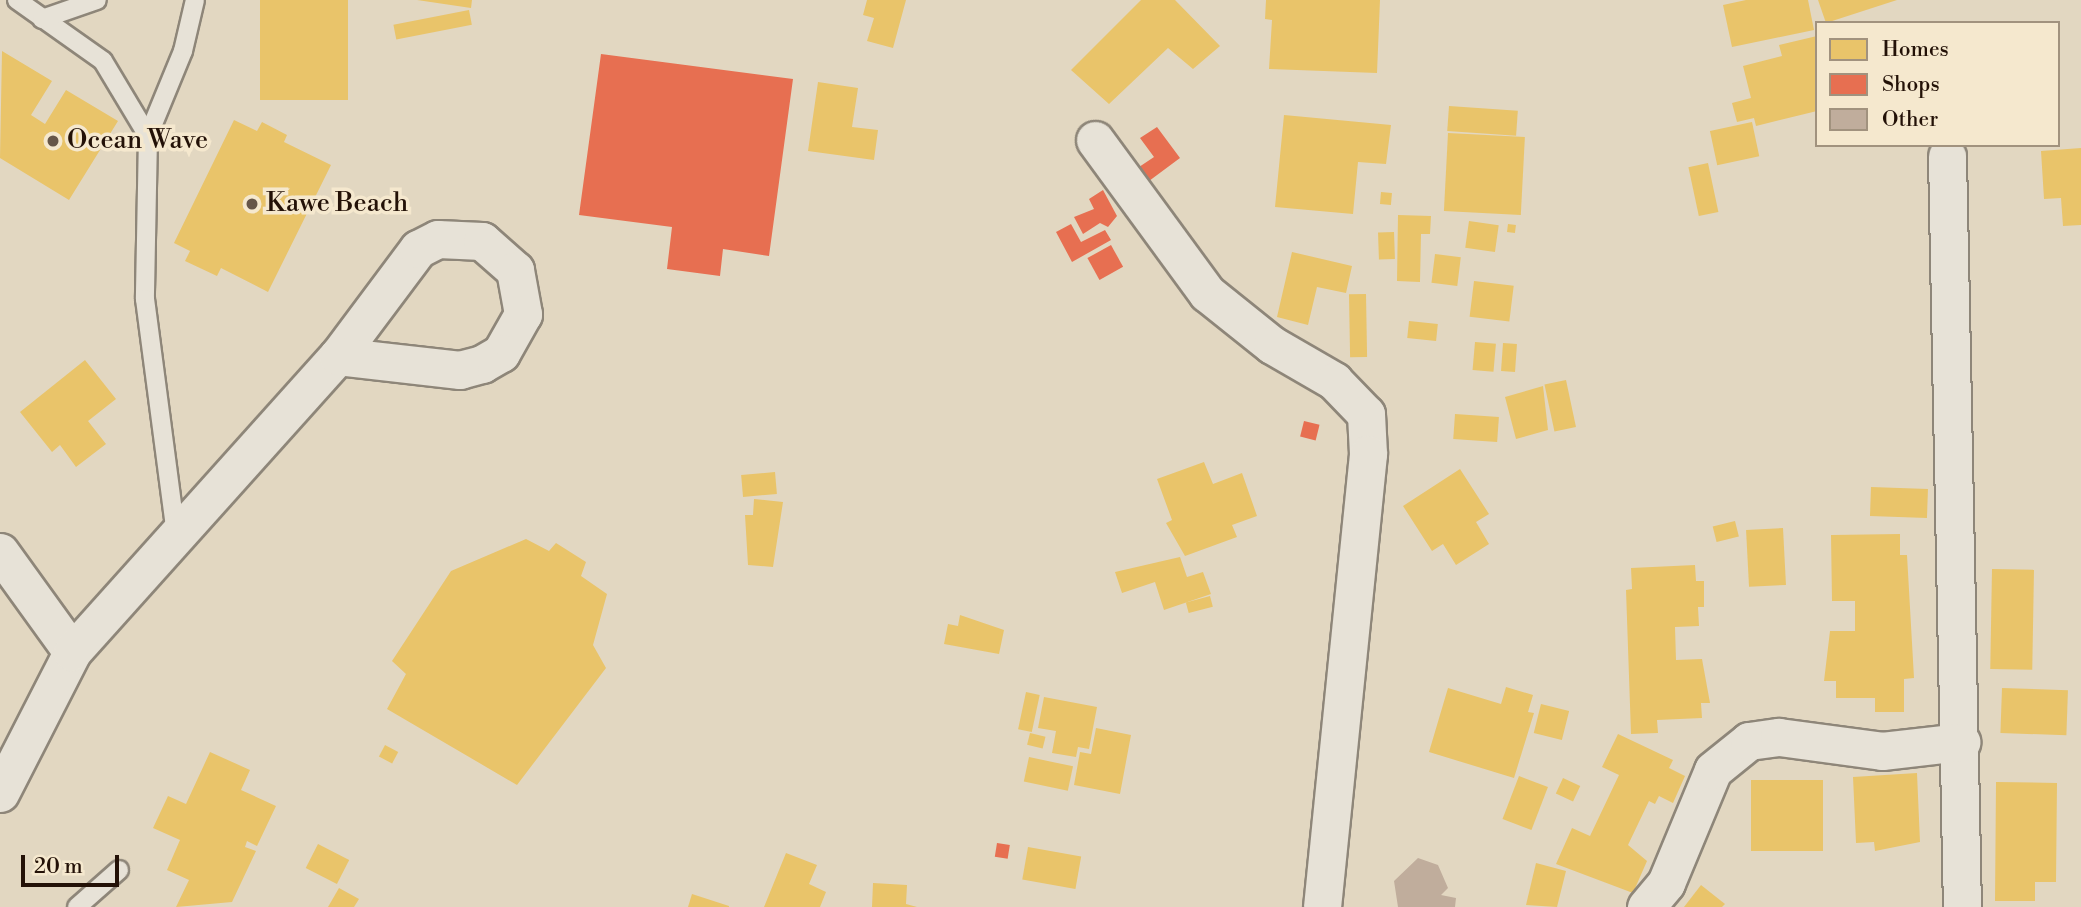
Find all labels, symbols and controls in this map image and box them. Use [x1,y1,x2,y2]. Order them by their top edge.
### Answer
legend [1815,21,2060,147]
text: Homes [1882,37,1949,63]
text: Shops [1882,72,1940,98]
text: Other [1882,107,1938,133]
place label: Ocean Wave [67,125,208,157]
marker: Ocean Wave [45,133,61,149]
place label: Kawe Beach [266,188,408,220]
marker: Kawe Beach [244,196,260,212]
scale bar [24,841,122,885]
text: 20 m [34,854,83,880]

